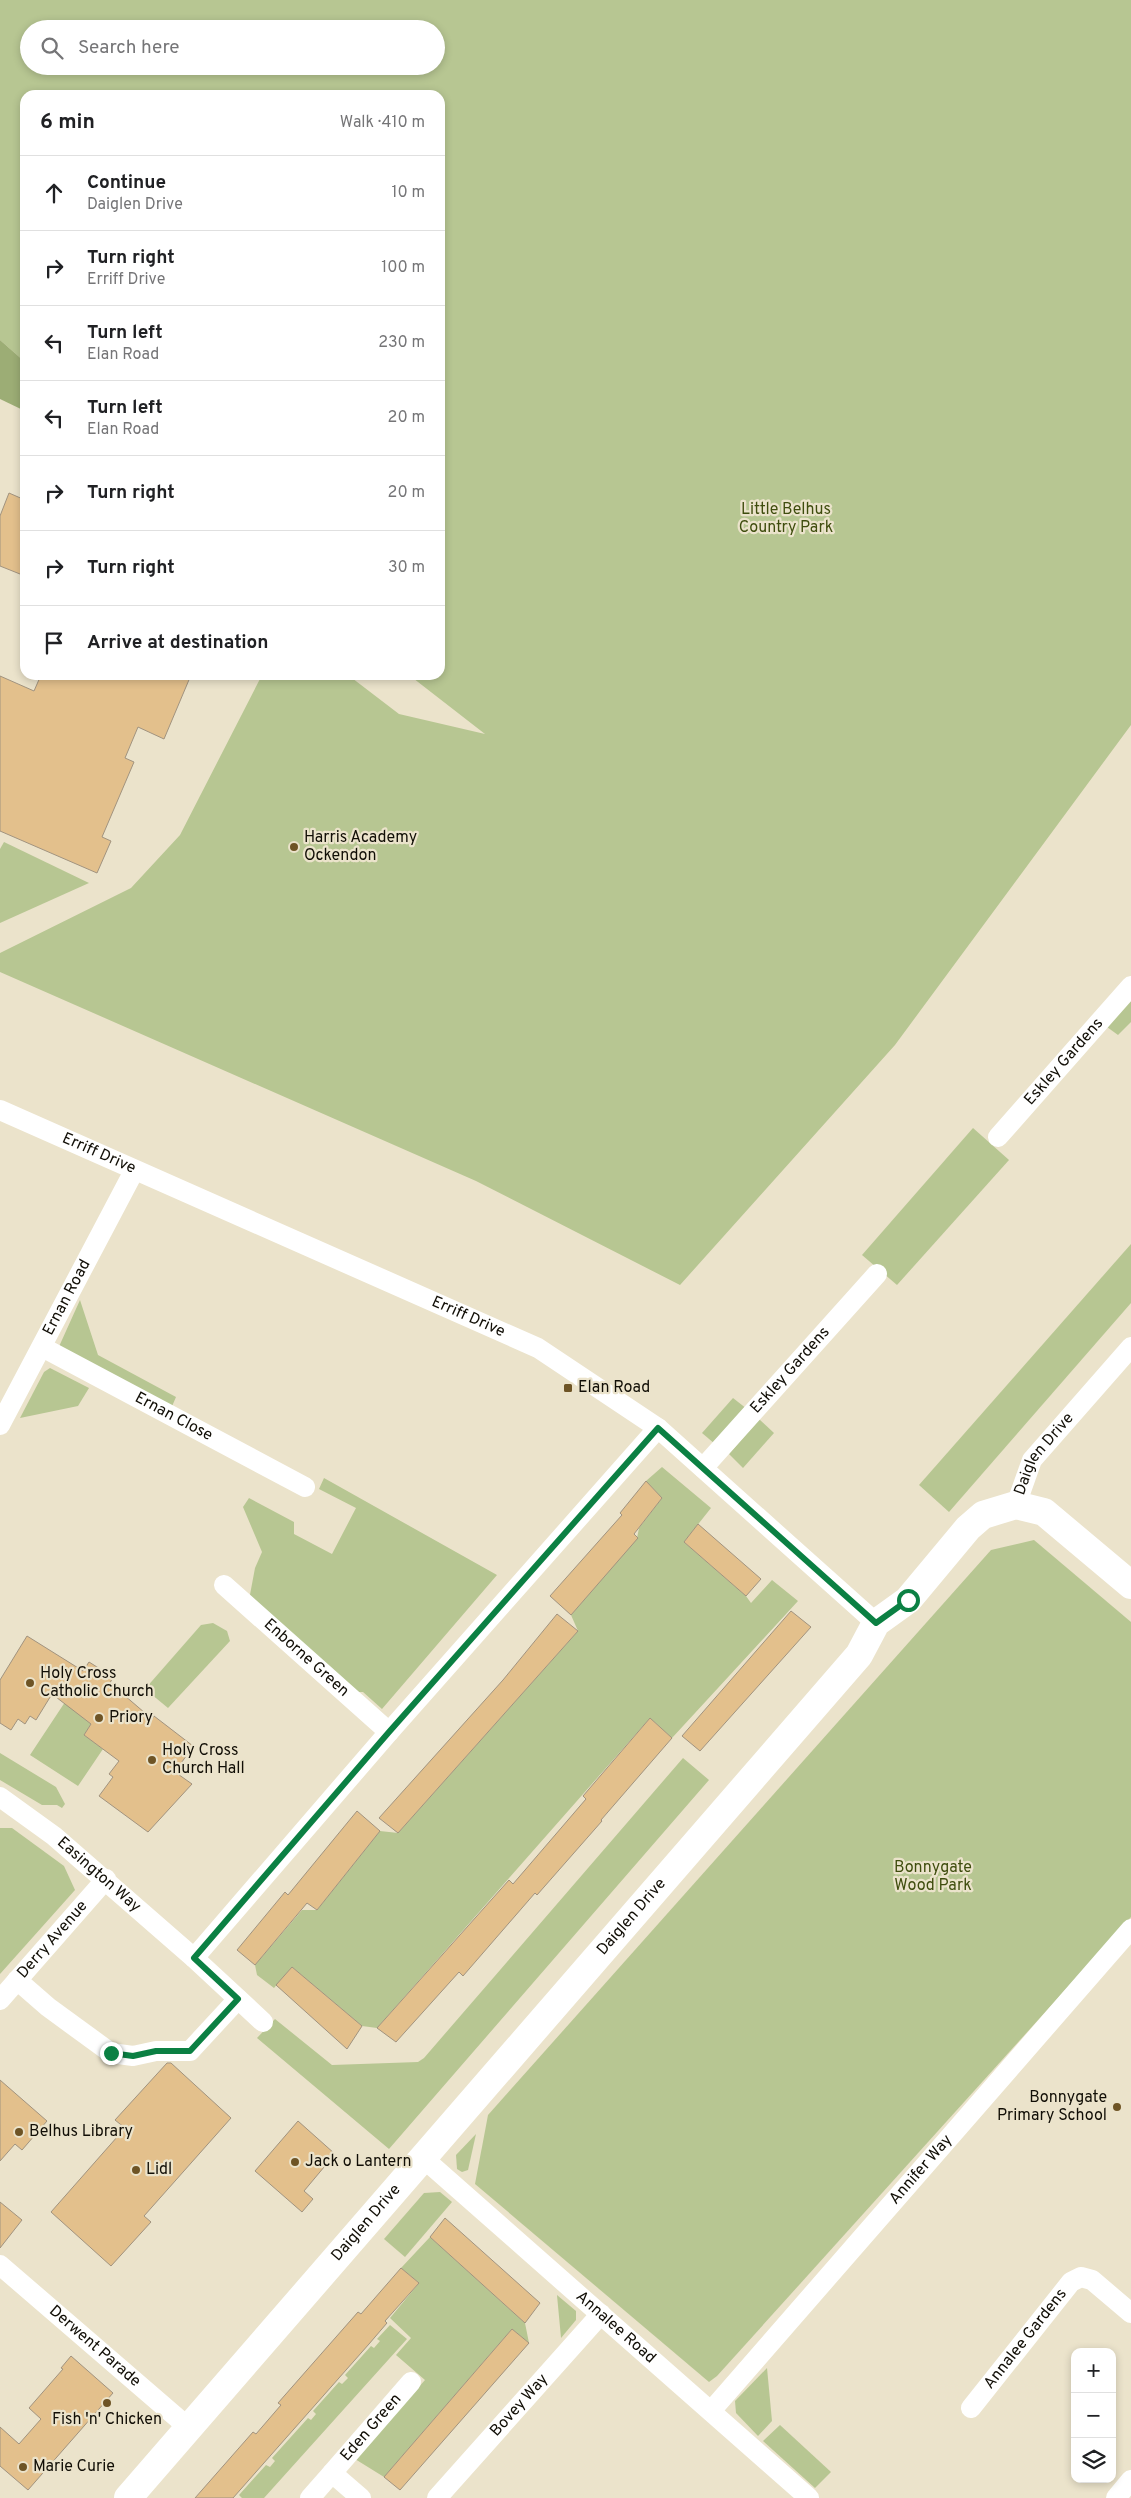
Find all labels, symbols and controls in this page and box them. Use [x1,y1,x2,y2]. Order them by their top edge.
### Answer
search box [20,20,445,75]
icon: search [38,34,66,62]
text: Search here [78,36,180,60]
text: 6 min [40,109,95,136]
text: Walk · 410 m [340,113,425,133]
text: Continue [87,171,166,195]
icon: ahead [40,179,68,207]
text: 10 m [391,183,425,203]
text: Daiglen Drive [87,195,183,215]
text: Turn right [87,246,175,270]
icon: right [40,254,68,282]
text: 100 m [381,258,425,278]
text: Erriff Drive [87,270,165,290]
text: Turn left [87,321,163,345]
icon: left [40,329,68,357]
text: 230 m [378,333,425,353]
text: Elan Road [87,345,159,365]
text: Turn left [87,396,163,420]
icon: left [40,404,68,432]
text: 20 m [388,408,425,428]
text: Elan Road [87,420,159,440]
icon: right [40,479,68,507]
text: Turn right [87,481,175,505]
text: 20 m [388,483,425,503]
park label: Little Belhus Country Park [739,500,833,538]
icon: right [40,554,68,582]
text: Turn right [87,556,175,580]
text: 30 m [388,558,425,578]
icon: arrive [40,629,68,657]
text: Arrive at destination [87,631,268,655]
place label: Harris Academy Ockendon [304,828,417,866]
marker: Harris Academy Ockendon [288,841,300,853]
street label: Eskley Gardens [1020,1014,1108,1110]
street label: Erriff Drive [59,1129,139,1179]
street label: Ernan Road [39,1256,95,1339]
street label: Erriff Drive [428,1292,508,1342]
street label: Eskley Gardens [746,1323,835,1418]
place label: Elan Road [578,1378,650,1398]
marker: Elan Road [562,1382,574,1394]
street label: Ernan Close [131,1388,216,1446]
street label: Daiglen Drive [1010,1409,1079,1498]
route start [897,1589,920,1612]
street label: Enborne Green [259,1615,353,1702]
place label: Holy Cross Catholic Church [40,1664,154,1702]
marker: Holy Cross Catholic Church [24,1677,36,1689]
place label: Priory [109,1708,153,1728]
marker: Priory [93,1712,105,1724]
place label: Holy Cross Church Hall [162,1741,245,1779]
marker: Holy Cross Church Hall [146,1754,158,1766]
street label: Easington Way [53,1833,145,1917]
park label: Bonnygate Wood Park [894,1858,972,1896]
street label: Daiglen Drive [593,1874,671,1960]
street label: Derry Avenue [13,1897,92,1983]
route end [100,2042,123,2065]
place label: Bonnygate Primary School [997,2088,1107,2126]
marker: Bonnygate Primary School [1111,2101,1123,2113]
place label: Belhus Library [29,2122,133,2142]
marker: Belhus Library [13,2126,25,2138]
street label: Annifer Way [885,2131,957,2209]
place label: Jack o Lantern [305,2152,411,2172]
marker: Jack o Lantern [289,2156,301,2168]
place label: Lidl [146,2160,172,2180]
marker: Lidl [130,2164,142,2176]
street label: Daiglen Drive [328,2180,405,2266]
street label: Annalee Gardens [980,2285,1072,2393]
street label: Annalee Road [571,2287,660,2368]
street label: Derwent Parade [45,2301,145,2392]
map controls [1071,2348,1116,2483]
button: + [1071,2348,1116,2393]
street label: Bovey Way [486,2370,553,2441]
street label: Eden Green [337,2390,406,2466]
button: − [1071,2393,1116,2438]
marker: Fish 'n' Chicken [101,2397,113,2409]
place label: Fish 'n' Chicken [52,2410,162,2430]
button: layers [1071,2438,1116,2483]
place label: Marie Curie [33,2457,115,2477]
marker: Marie Curie [17,2461,29,2473]

